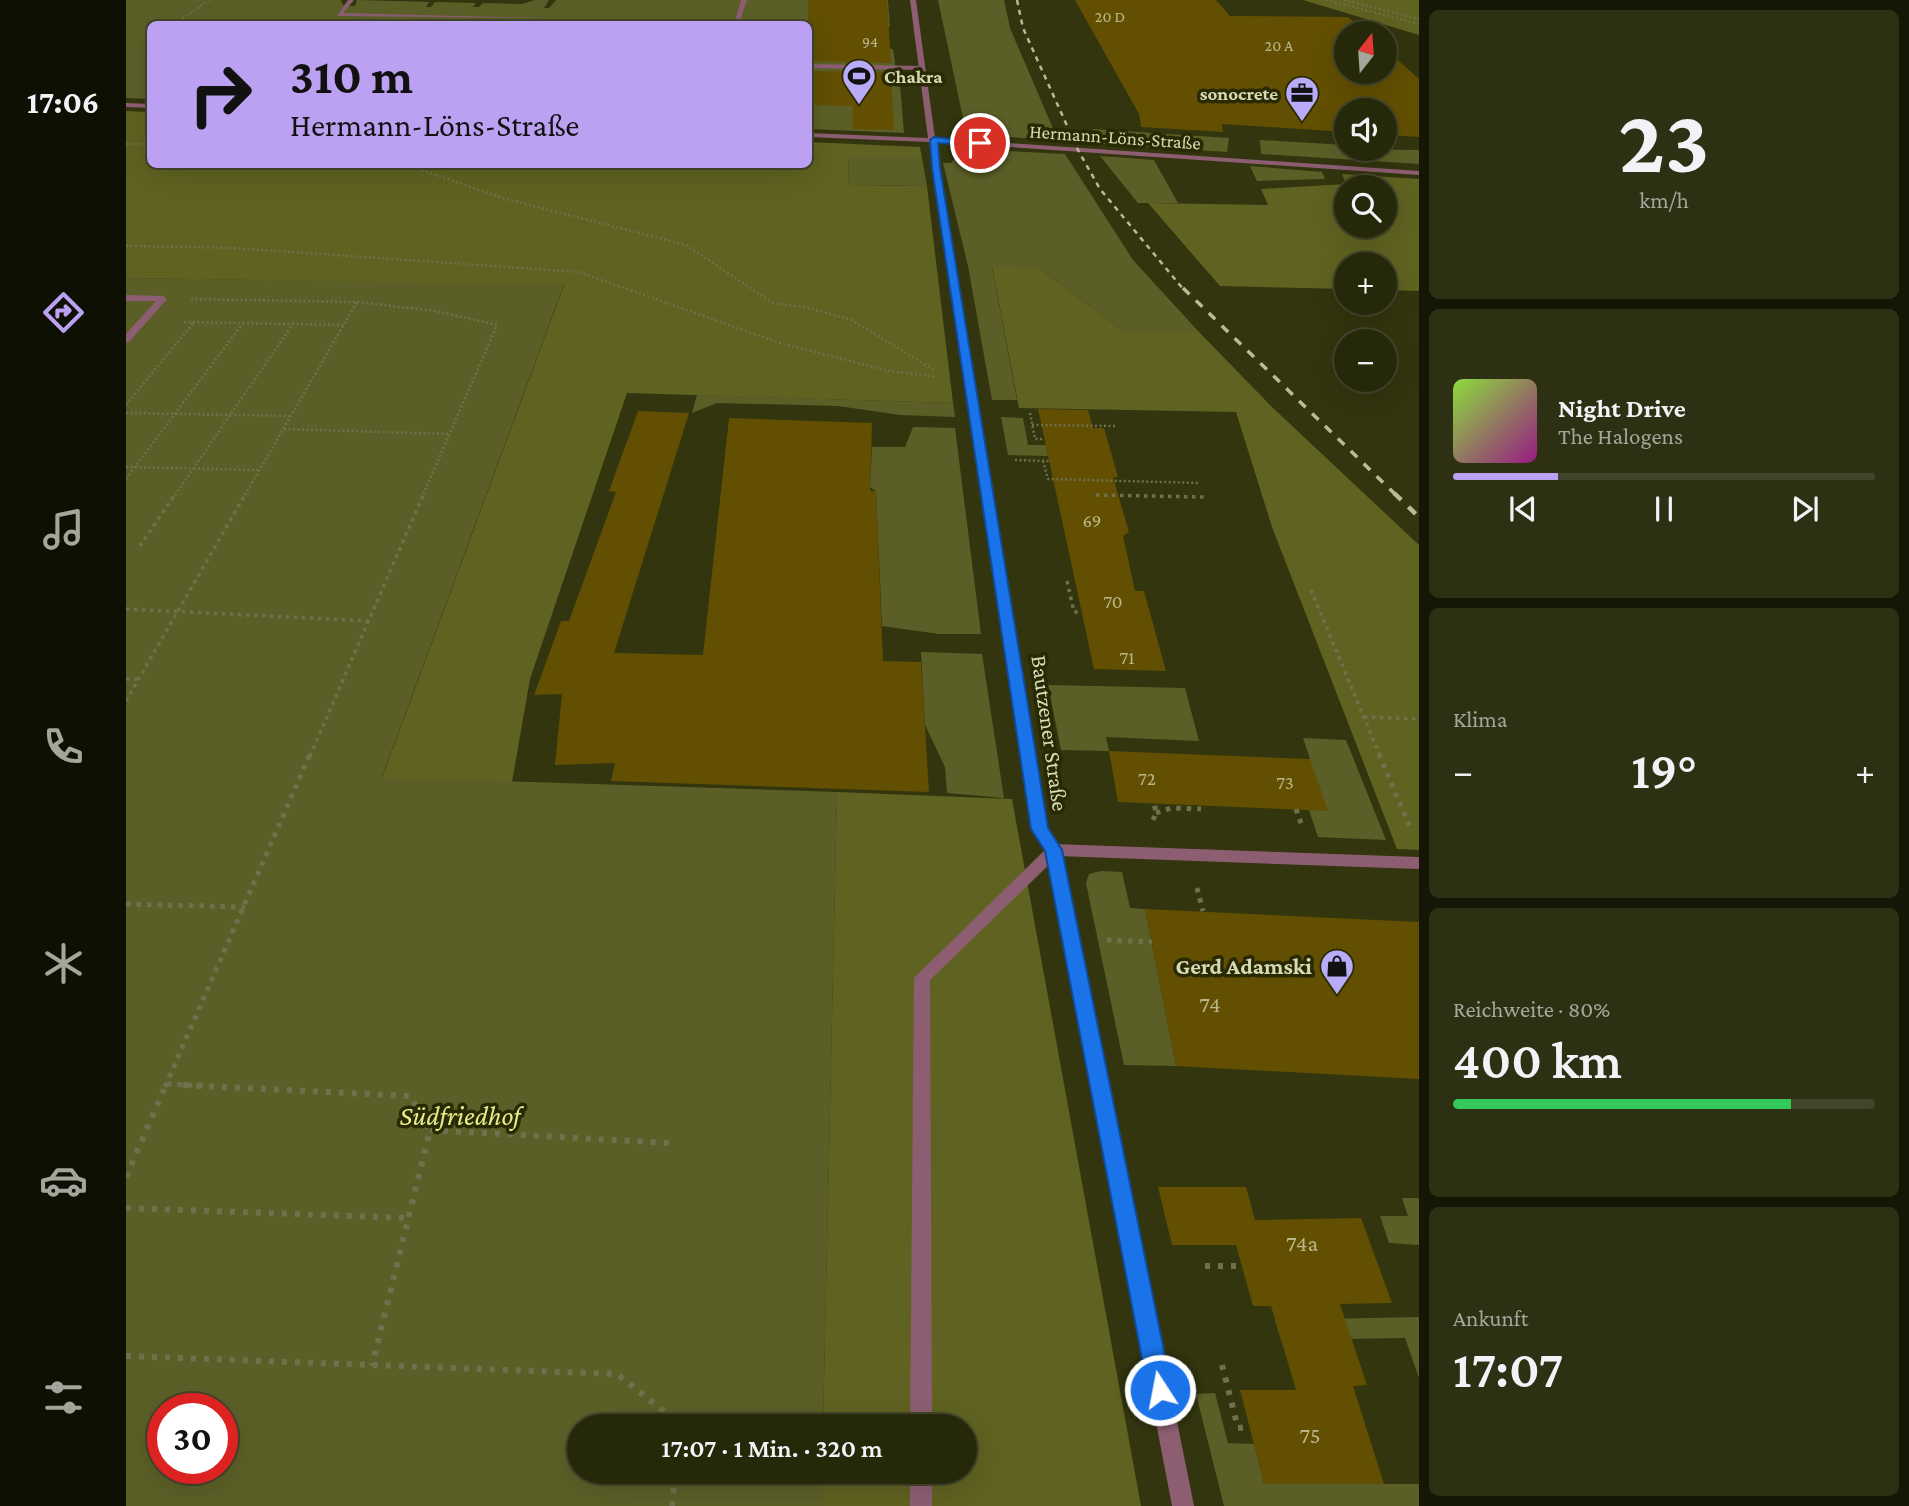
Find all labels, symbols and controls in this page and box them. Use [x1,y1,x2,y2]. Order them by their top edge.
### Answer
house number: 20 D [1095,8,1125,25]
north arrow [1334,21,1396,84]
map controls [1334,21,1397,392]
house number: 94 [862,33,878,50]
house number: 20 A [1265,37,1294,54]
icon: right [175,49,266,140]
text: 310 m [290,49,413,104]
sports icon: Chakra [840,57,878,106]
place label: Chakra [884,66,943,87]
office icon: sonocrete [1283,74,1321,123]
place label: sonocrete [1200,83,1278,104]
text: 17:06 [27,84,99,120]
text: 23 [1619,90,1709,192]
button: sound [1334,98,1397,161]
text: Hermann-Löns-Straße [290,107,579,143]
pin [950,113,1010,173]
street label: Hermann-Löns-Straße [1029,121,1201,153]
icon: arrive [961,124,999,162]
button: search [1334,175,1397,238]
text: km/h [1639,187,1689,213]
button: + [1334,252,1397,315]
icon: directions [39,288,88,337]
button: − [1334,329,1397,392]
text: Night Drive [1558,394,1686,423]
text: The Halogens [1558,423,1683,449]
icon: previous [1504,490,1542,528]
icon: pause [1645,490,1683,528]
icon: next [1786,490,1824,528]
icon: music [39,505,88,554]
house number: 69 [1083,510,1101,531]
house number: 70 [1103,591,1123,612]
house number: 71 [1119,647,1135,668]
street label: Bautzener Straße [1026,653,1074,813]
text: Klima [1453,706,1507,732]
icon: phone [39,722,88,771]
text: 19° [1631,741,1697,799]
text: − [1453,750,1473,792]
text: + [1855,750,1875,792]
house number: 72 [1138,768,1156,789]
house number: 73 [1276,772,1294,793]
icon: climate [39,939,88,988]
shop icon: Gerd Adamski [1318,947,1356,996]
place label: Gerd Adamski [1175,953,1312,979]
house number: 74 [1199,991,1221,1017]
text: Reichweite · 80% [1453,996,1610,1022]
text: 400 km [1453,1031,1622,1089]
park label: Südfriedhof [399,1100,524,1131]
icon: car [39,1156,88,1205]
house number: 74a [1286,1230,1318,1256]
text: Ankunft [1453,1305,1528,1331]
text: 17:07 [1453,1340,1563,1398]
position arrow [1123,1353,1197,1427]
icon: filters [39,1373,88,1422]
speed limit sign: 30 [147,1393,238,1484]
house number: 75 [1299,1422,1321,1448]
text: 17:07 · 1 Min. · 320 m [661,1434,883,1463]

